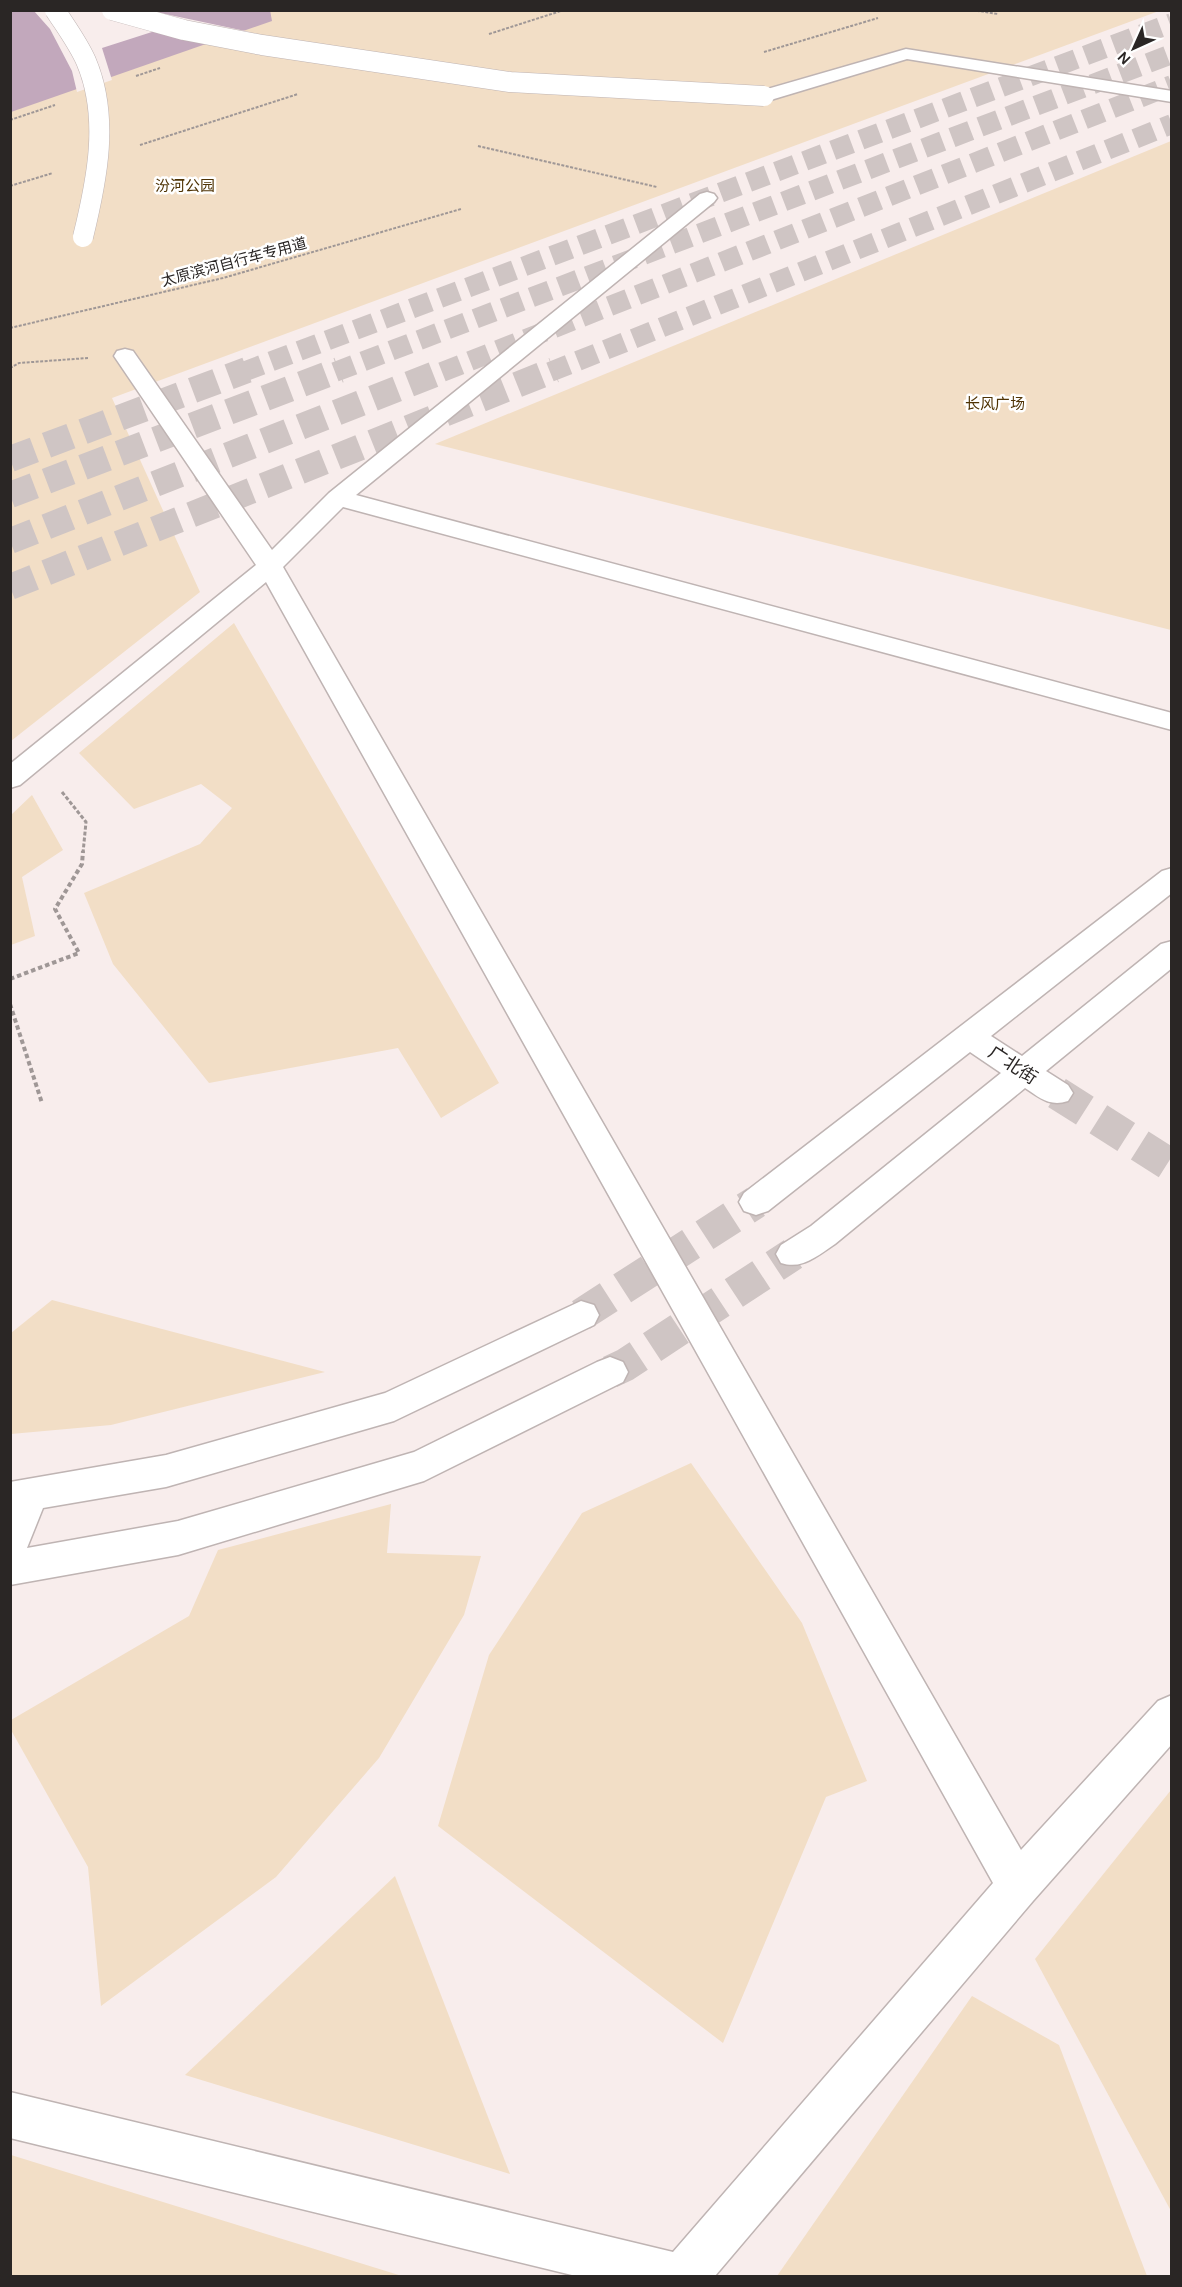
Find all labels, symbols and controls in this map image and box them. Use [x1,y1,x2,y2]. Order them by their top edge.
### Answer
north arrow [1104,18,1164,78]
text: N [1113,47,1135,69]
park label: 汾河公园 [155,177,215,195]
street label: 太原滨河自行车专用道 [159,234,309,290]
park label: 长风广场 [965,395,1025,413]
street label: 广北街 [984,1041,1042,1089]

